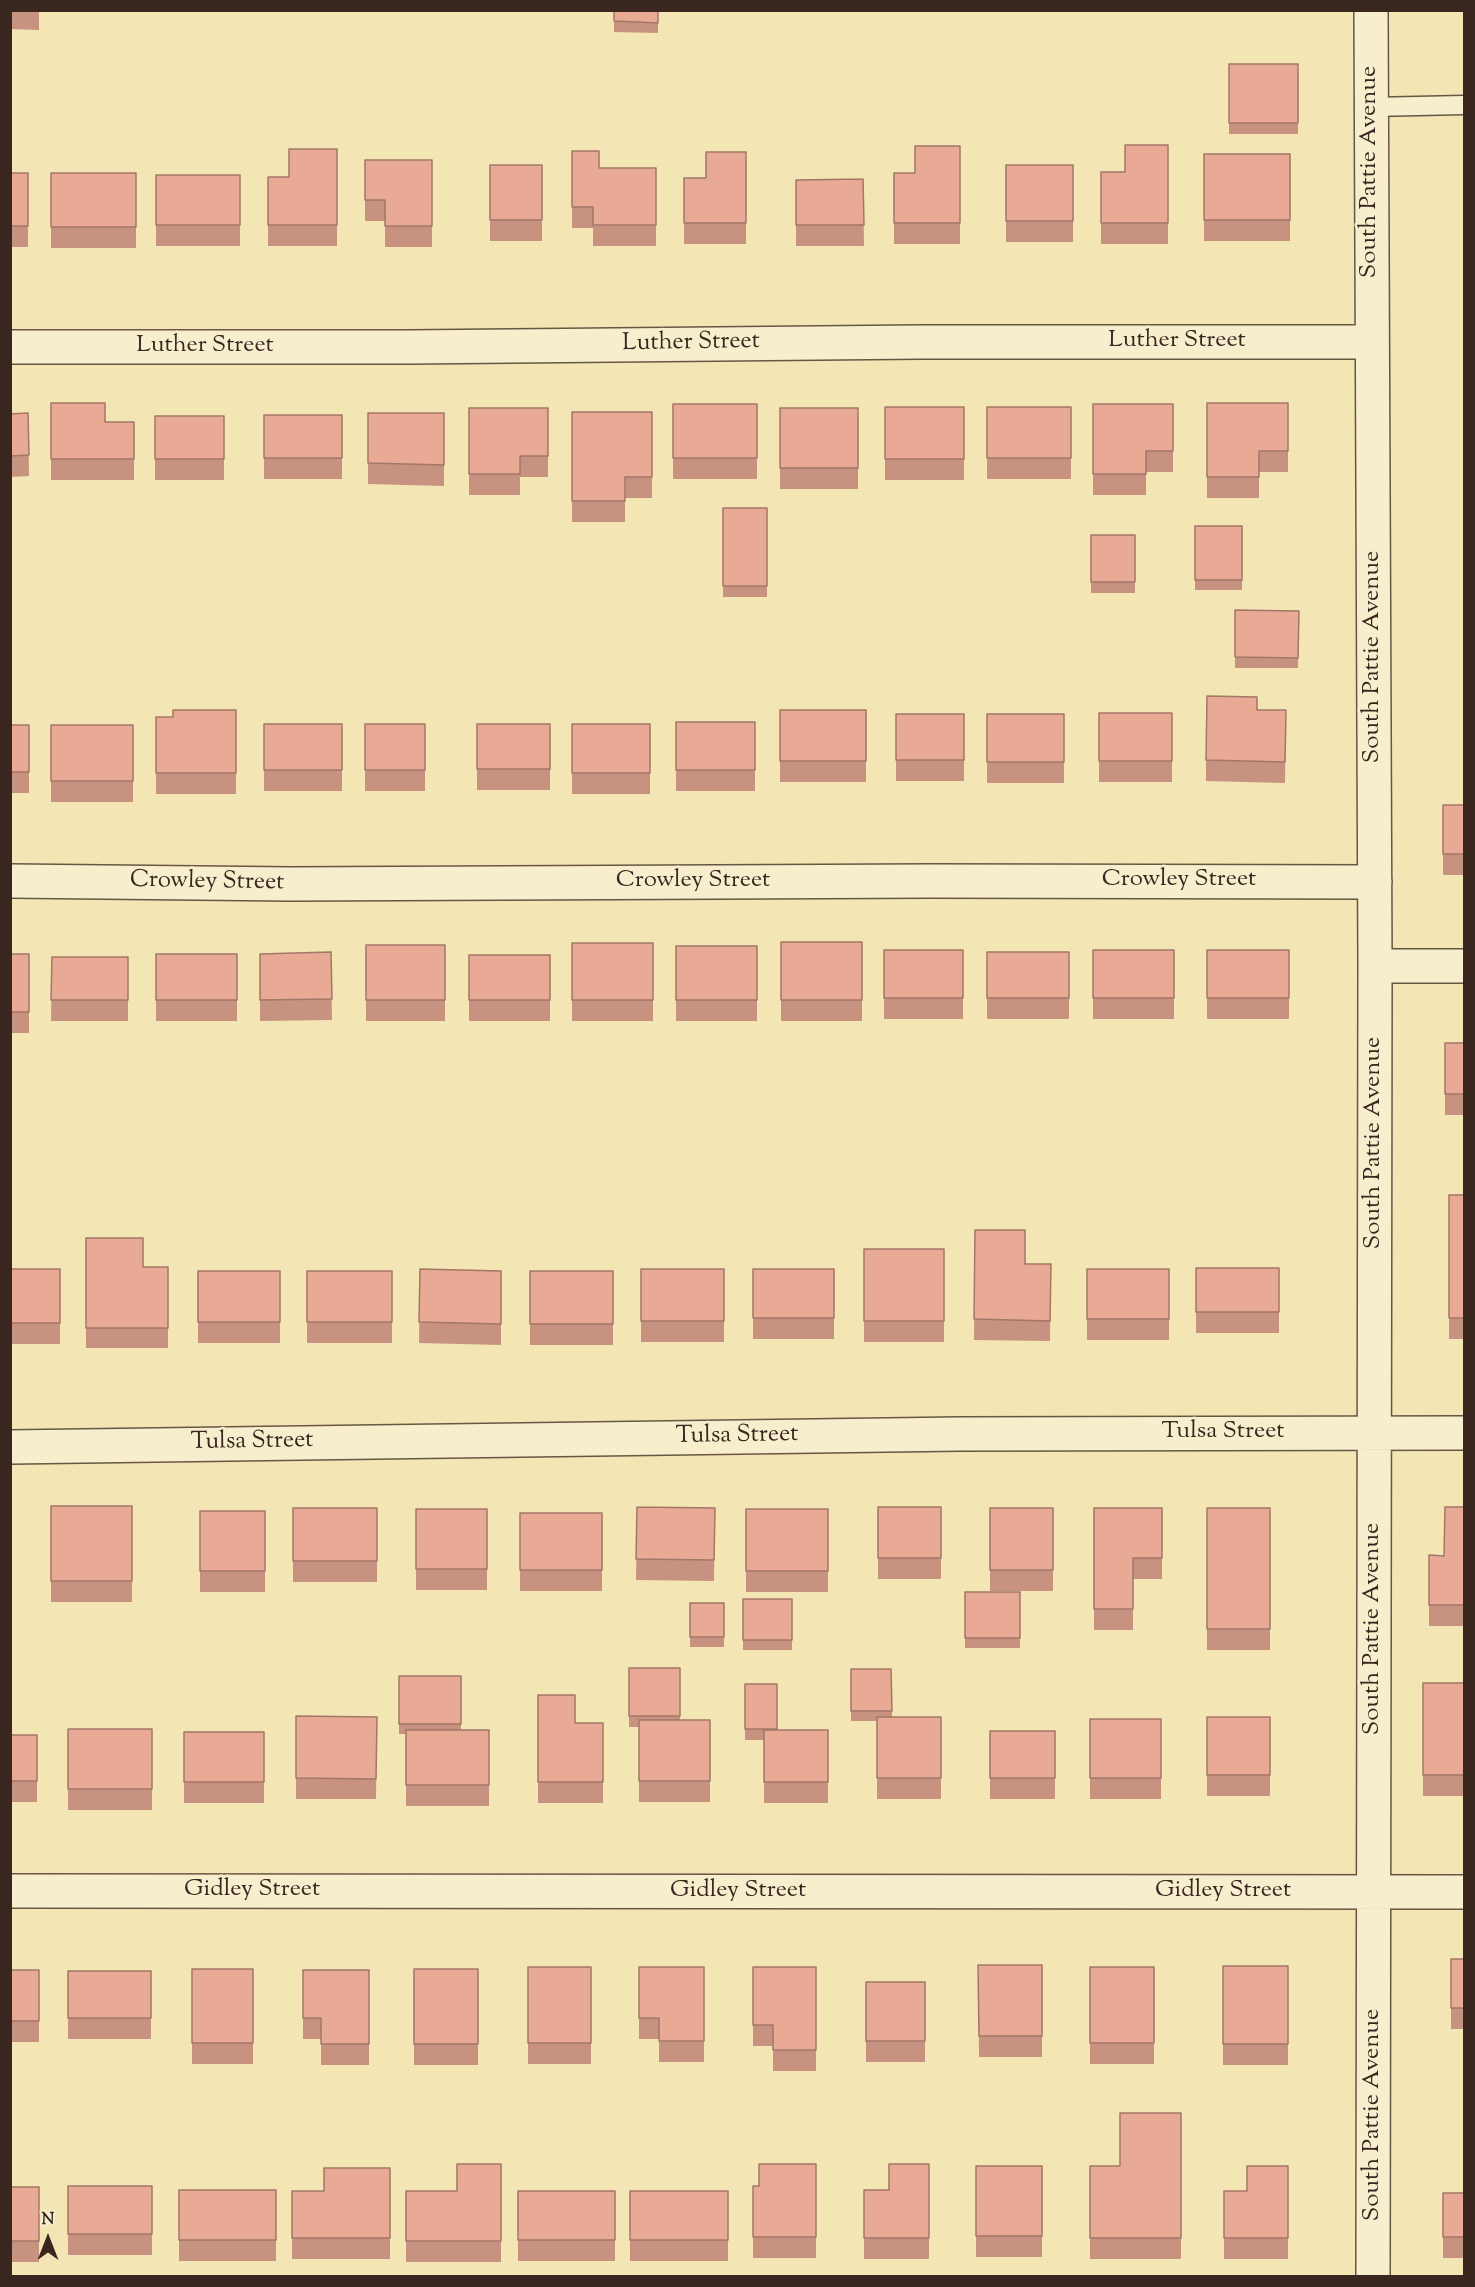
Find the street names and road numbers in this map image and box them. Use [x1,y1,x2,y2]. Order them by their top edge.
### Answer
street label: South Pattie Avenue [1357,66,1385,278]
street label: Luther Street [622,328,760,360]
street label: Luther Street [1108,328,1246,356]
street label: Luther Street [136,333,274,361]
street label: South Pattie Avenue [1360,551,1388,763]
street label: Crowley Street [129,867,285,899]
street label: Crowley Street [1102,867,1256,895]
street label: Crowley Street [616,868,770,896]
street label: South Pattie Avenue [1361,1037,1389,1249]
street label: Tulsa Street [1162,1419,1284,1447]
street label: Tulsa Street [675,1422,799,1452]
street label: Tulsa Street [190,1428,314,1458]
street label: South Pattie Avenue [1360,1523,1388,1735]
street label: Gidley Street [184,1877,320,1905]
street label: Gidley Street [670,1878,806,1906]
street label: Gidley Street [1155,1878,1291,1906]
street label: South Pattie Avenue [1360,2009,1388,2221]

